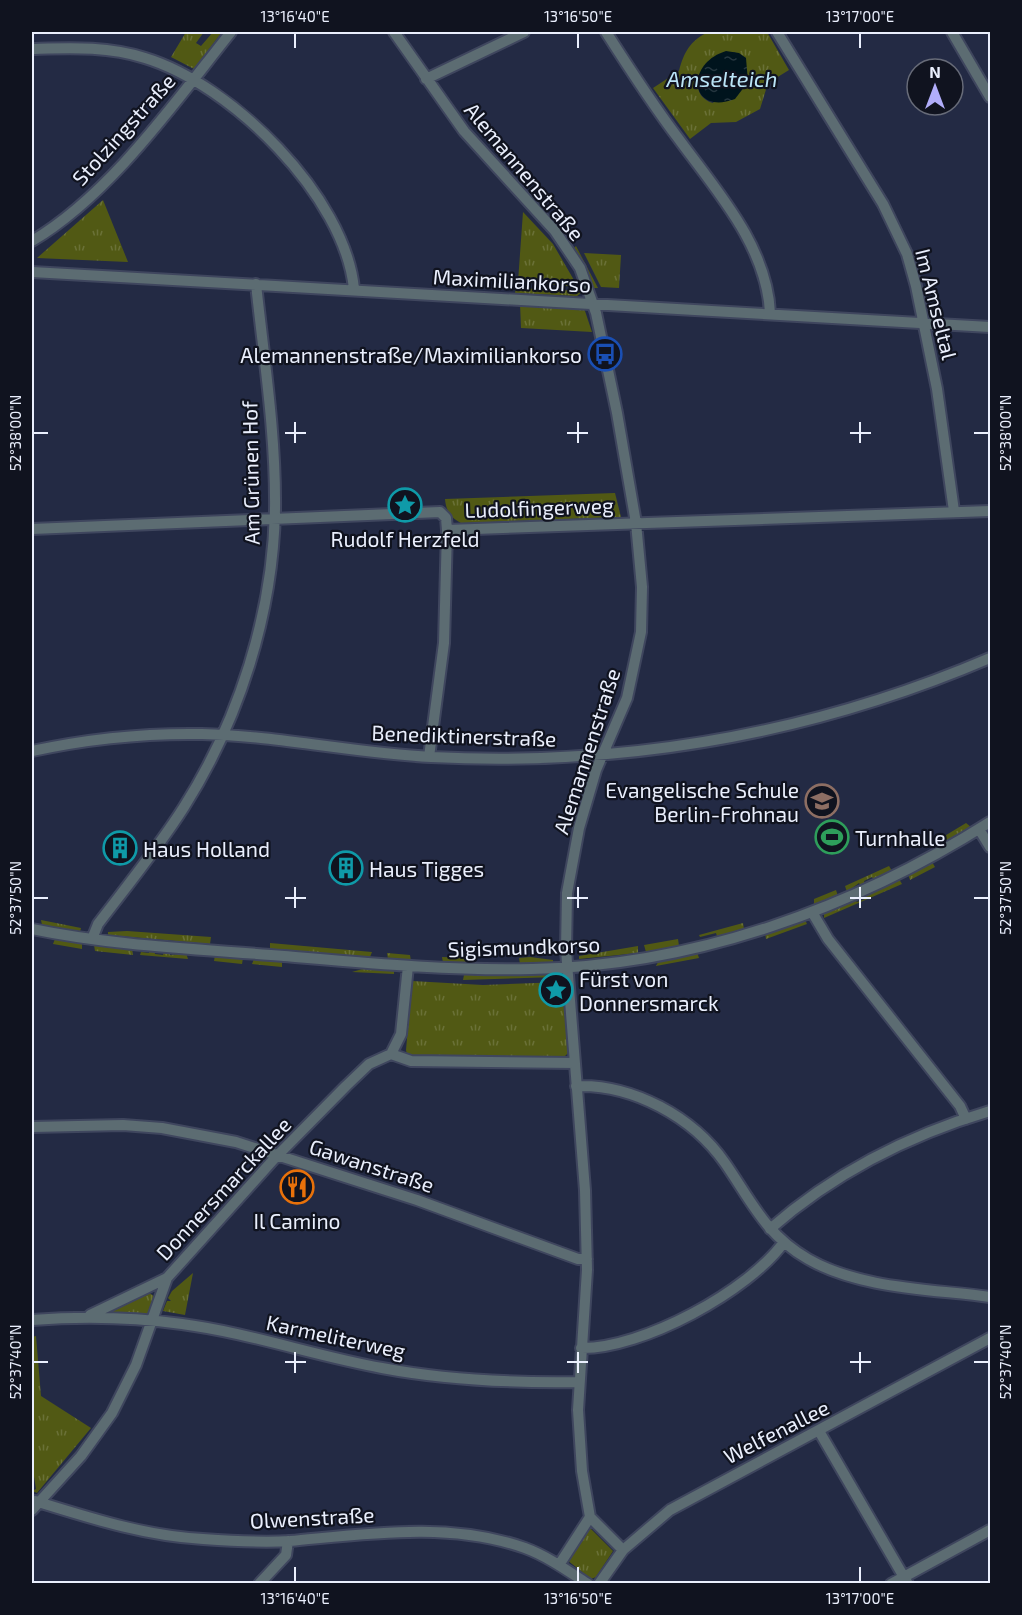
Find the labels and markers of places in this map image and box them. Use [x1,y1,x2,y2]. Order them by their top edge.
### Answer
bus stop icon: Alemannenstraße/Maximiliankorso [587,336,623,372]
place label: Alemannenstraße/Maximiliankorso [240,342,582,367]
place icon: Rudolf Herzfeld [387,487,423,523]
place label: Rudolf Herzfeld [330,526,480,551]
place label: Evangelische Schule Berlin-Frohnau [605,777,799,826]
school or university icon: Evangelische Schule Berlin-Frohnau [804,783,840,819]
sports icon: Turnhalle [814,819,850,855]
place label: Turnhalle [855,825,945,850]
building icon: Haus Holland [102,830,138,866]
place label: Haus Holland [143,836,270,861]
building icon: Haus Tigges [328,850,364,886]
place label: Haus Tigges [369,856,484,881]
place label: Fürst von Donnersmarck [579,966,719,1015]
place icon: Fürst von Donnersmarck [538,972,574,1008]
restaurant icon: Il Camino [279,1169,315,1205]
place label: Il Camino [253,1208,341,1233]

